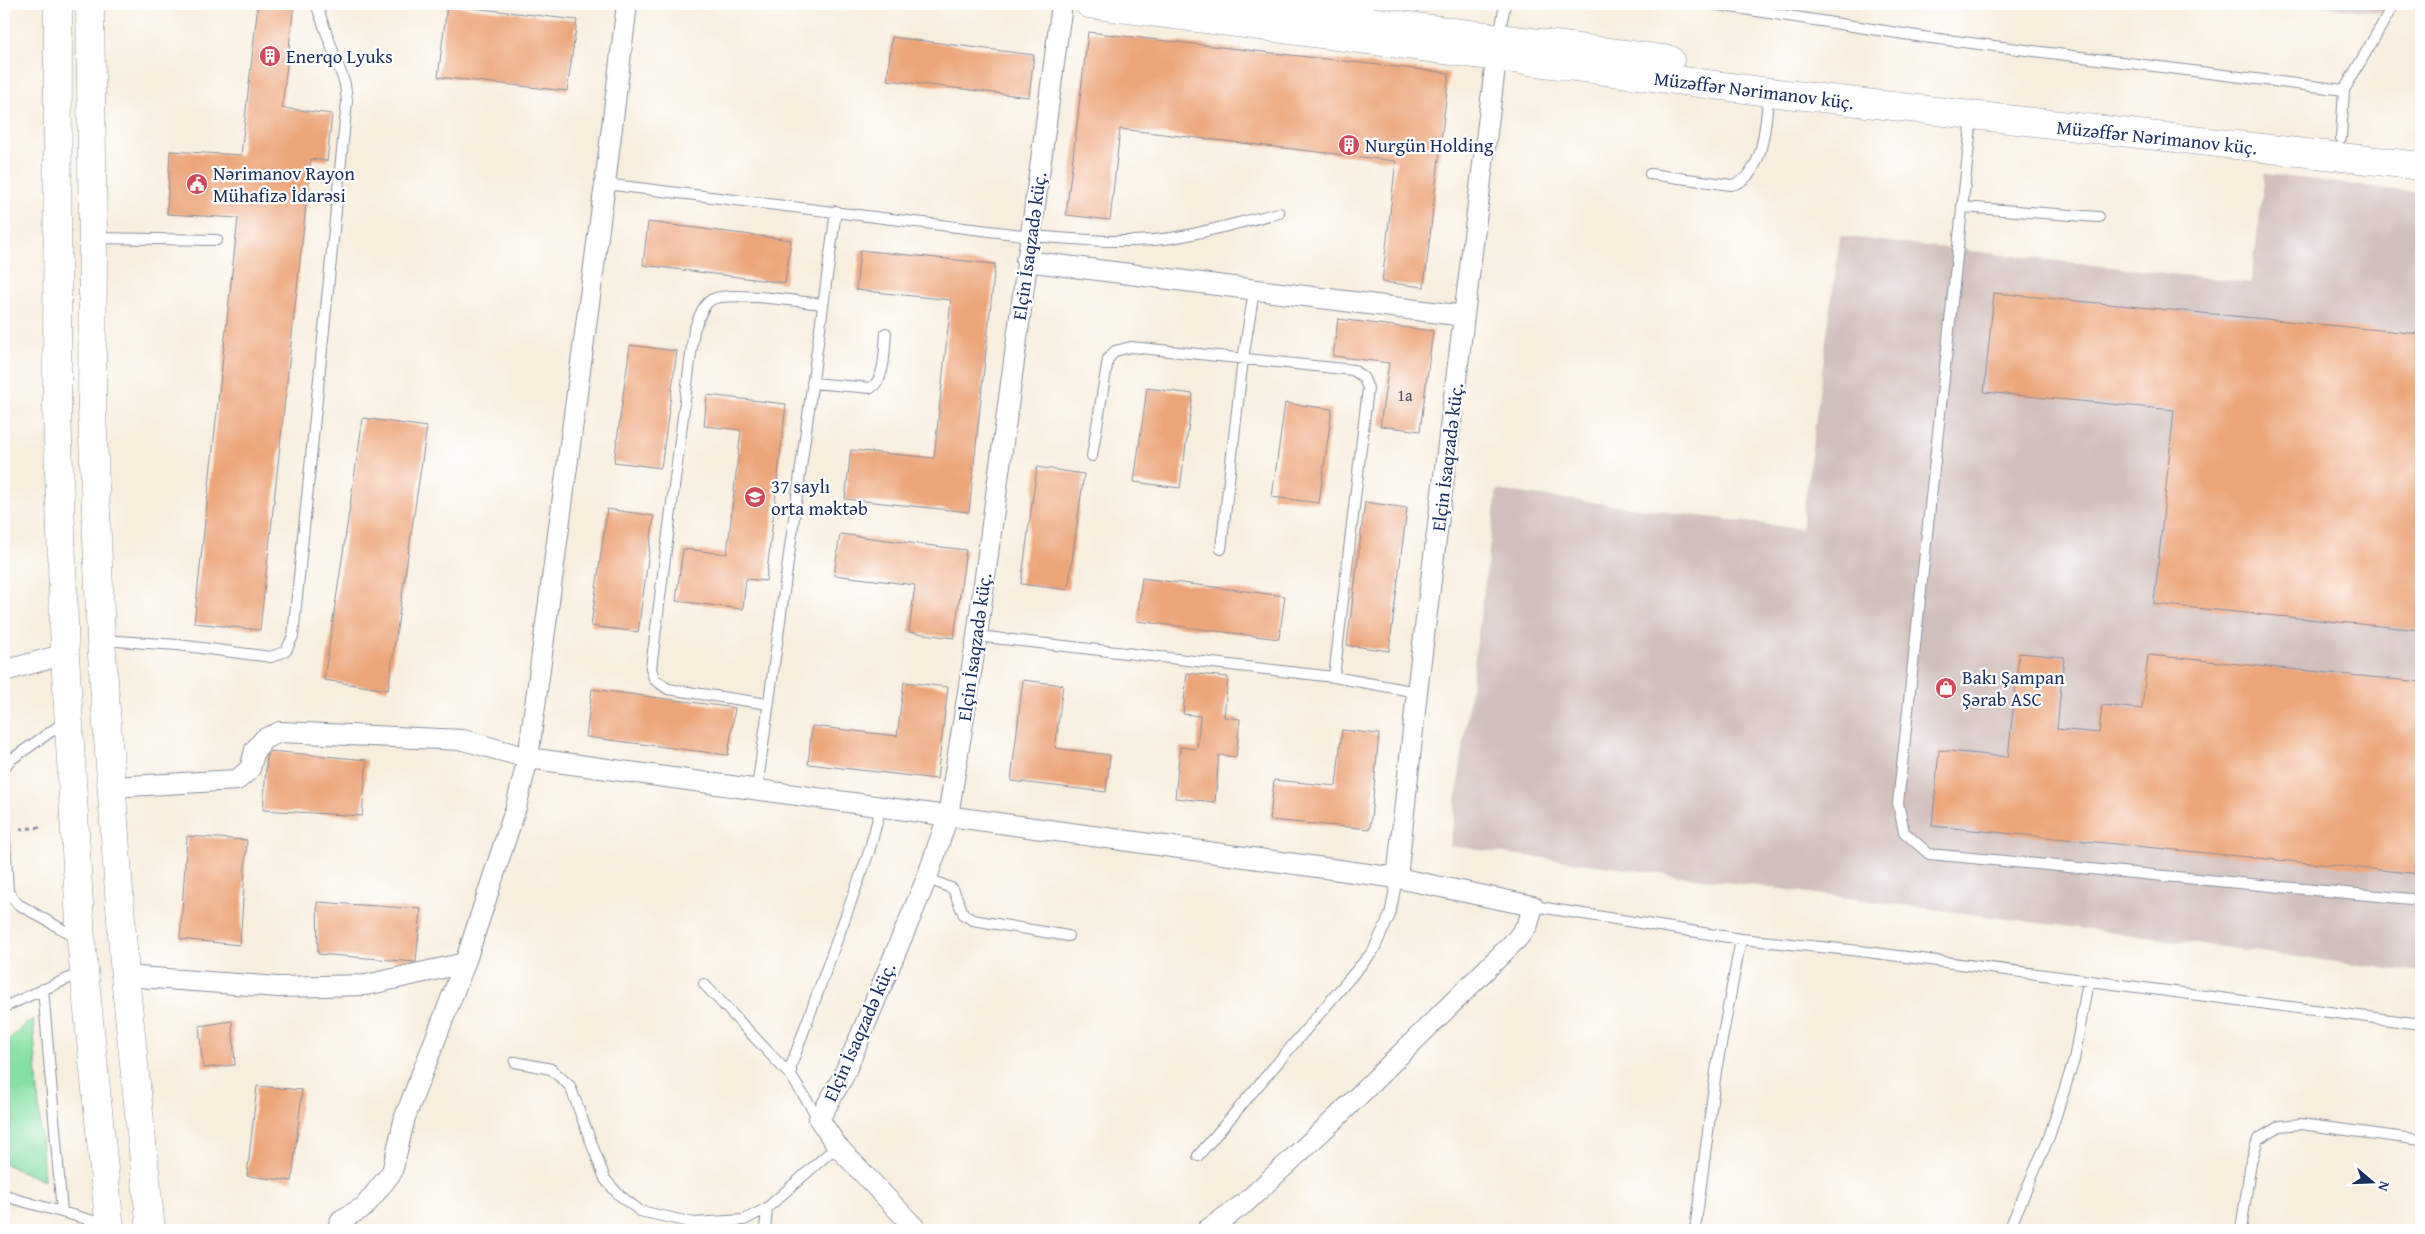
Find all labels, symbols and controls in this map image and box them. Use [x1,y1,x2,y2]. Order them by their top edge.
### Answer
place label: Enerqo Lyuks [286,42,393,70]
building icon: Enerqo Lyuks [258,44,282,68]
street label: Müzəffər Nərimanov küç. [1652,64,1856,116]
street label: Müzəffər Nərimanov küç. [2055,113,2259,161]
place label: Nurgün Holding [1365,131,1494,159]
building icon: Nurgün Holding [1337,133,1361,157]
place label: Nərimanov Rayon Mühafizə İdarəsi [213,159,355,209]
street label: Elçin İsaqzadə küç. [1005,170,1053,322]
public building icon: Nərimanov Rayon Mühafizə İdarəsi [185,172,209,196]
street label: Elçin İsaqzadə küç. [1424,381,1470,533]
house number: 1a [1397,383,1413,407]
place label: 37 saylı orta məktəb [771,472,868,522]
school or university icon: 37 saylı orta məktəb [743,485,767,509]
street label: Elçin İsaqzadə küç. [950,571,998,723]
place label: Bakı Şampan Şərab ASC [1962,663,2065,713]
shop icon: Bakı Şampan Şərab ASC [1934,676,1958,700]
street label: Elçin İsaqzadə küç. [816,958,902,1106]
north arrow [2348,1156,2398,1206]
text: N [2373,1179,2395,1195]

